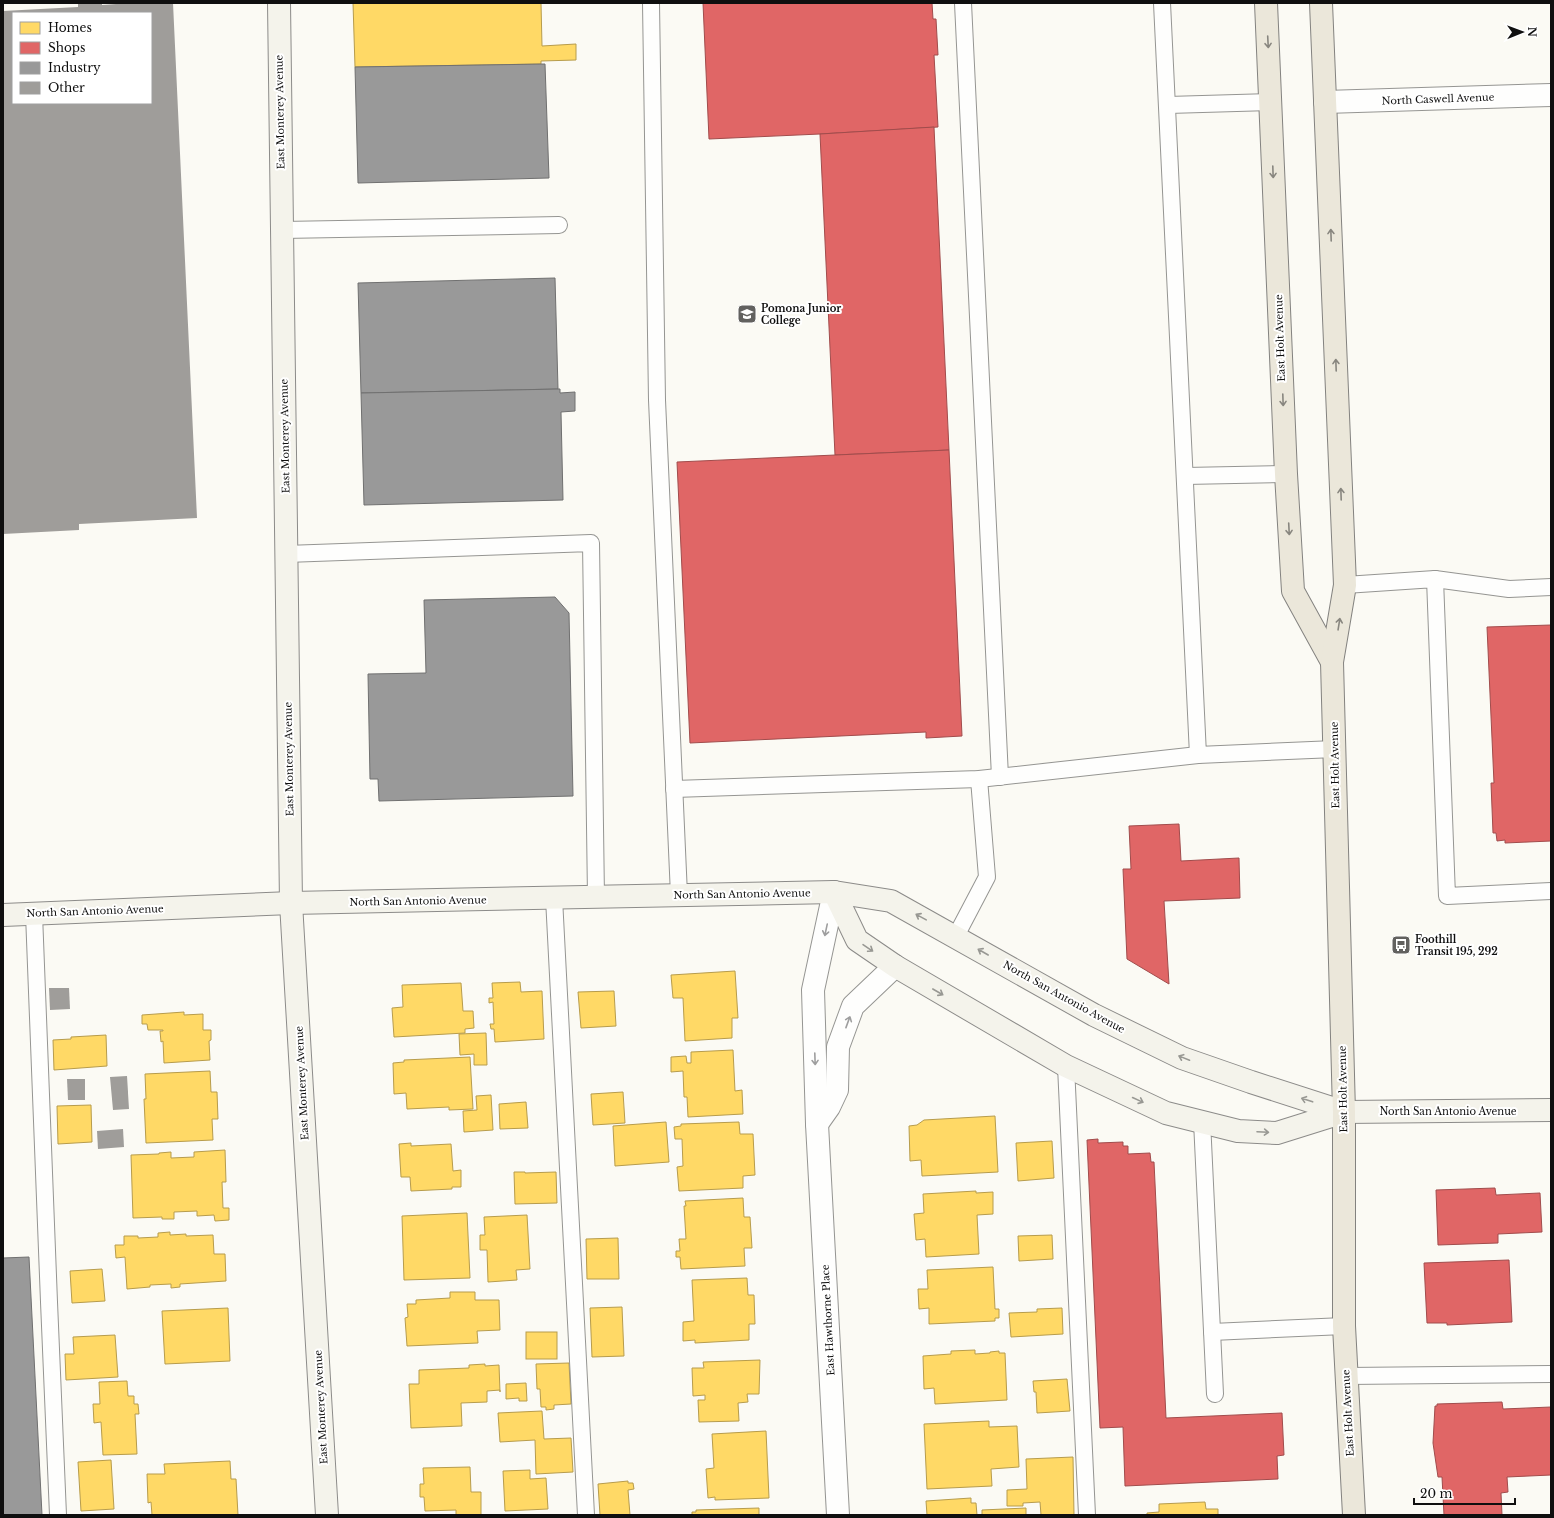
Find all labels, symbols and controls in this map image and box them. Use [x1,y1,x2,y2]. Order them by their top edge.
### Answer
legend [12,12,152,104]
north arrow [1502,12,1542,52]
text: Homes [48,20,92,35]
text: N [1525,27,1539,38]
one-way arrow [1264,35,1271,48]
text: Shops [48,40,85,55]
street label: East Monterey Avenue [272,54,287,169]
text: Industry [48,60,101,75]
text: Other [48,80,85,95]
street label: North Caswell Avenue [1381,91,1495,107]
one-way arrow [1270,165,1277,178]
one-way arrow [1327,229,1335,242]
street label: East Holt Avenue [1272,294,1288,382]
place label: Pomona Junior College [761,302,841,327]
school or university icon: Pomona Junior College [736,303,758,325]
one-way arrow [1332,359,1340,372]
street label: East Monterey Avenue [277,378,292,493]
one-way arrow [1279,393,1286,406]
one-way arrow [1338,488,1345,501]
one-way arrow [1285,522,1292,535]
one-way arrow [1335,618,1343,631]
street label: East Monterey Avenue [281,701,296,816]
street label: East Holt Avenue [1328,721,1342,809]
street label: North San Antonio Avenue [673,886,811,902]
street label: North San Antonio Avenue [349,893,487,909]
street label: North San Antonio Avenue [26,902,164,920]
one-way arrow [916,913,928,921]
one-way arrow [821,924,829,937]
place label: Foothill Transit 195, 292 [1415,933,1498,958]
bus stop icon: Foothill Transit 195, 292 [1390,934,1412,956]
one-way arrow [863,944,874,952]
one-way arrow [977,947,989,955]
street label: North San Antonio Avenue [1001,958,1127,1036]
one-way arrow [932,988,944,996]
one-way arrow [844,1017,852,1029]
street label: East Monterey Avenue [292,1025,311,1140]
street label: East Holt Avenue [1336,1045,1350,1133]
one-way arrow [811,1052,819,1065]
one-way arrow [1179,1054,1191,1061]
one-way arrow [1301,1096,1314,1103]
one-way arrow [1132,1097,1144,1104]
street label: North San Antonio Avenue [1379,1105,1517,1118]
one-way arrow [1256,1129,1269,1136]
street label: East Hawthorne Place [819,1264,837,1376]
street label: East Monterey Avenue [311,1349,330,1464]
street label: East Holt Avenue [1339,1369,1357,1457]
scale bar [1414,1480,1515,1506]
text: 20 m [1420,1486,1452,1501]

